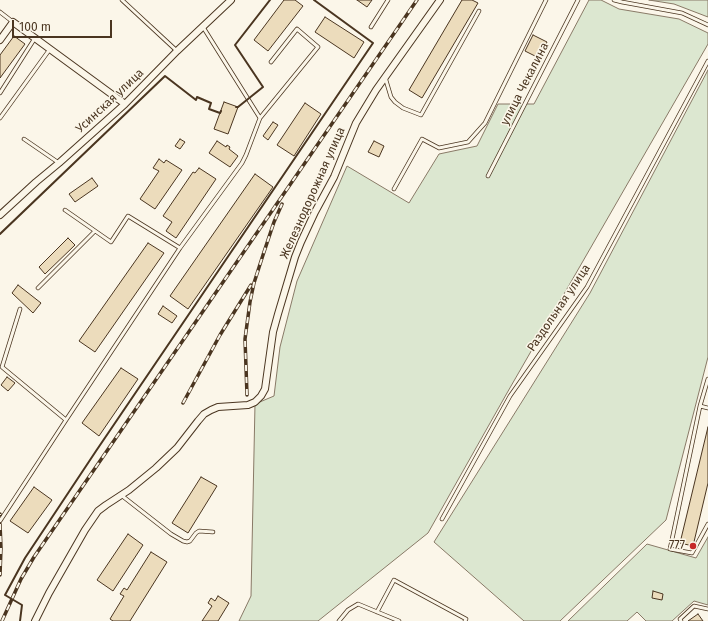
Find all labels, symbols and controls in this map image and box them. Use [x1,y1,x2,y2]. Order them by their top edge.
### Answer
scale bar [14,12,114,38]
text: 100 m [19,20,51,34]
street label: улица Чекалина [498,40,552,128]
street label: Усинская улица [73,66,147,136]
street label: Железнодорожная улица [277,125,349,261]
street label: Раздольная улица [524,262,594,354]
place label: 777 [669,539,685,553]
marker: 777 [688,541,698,551]

